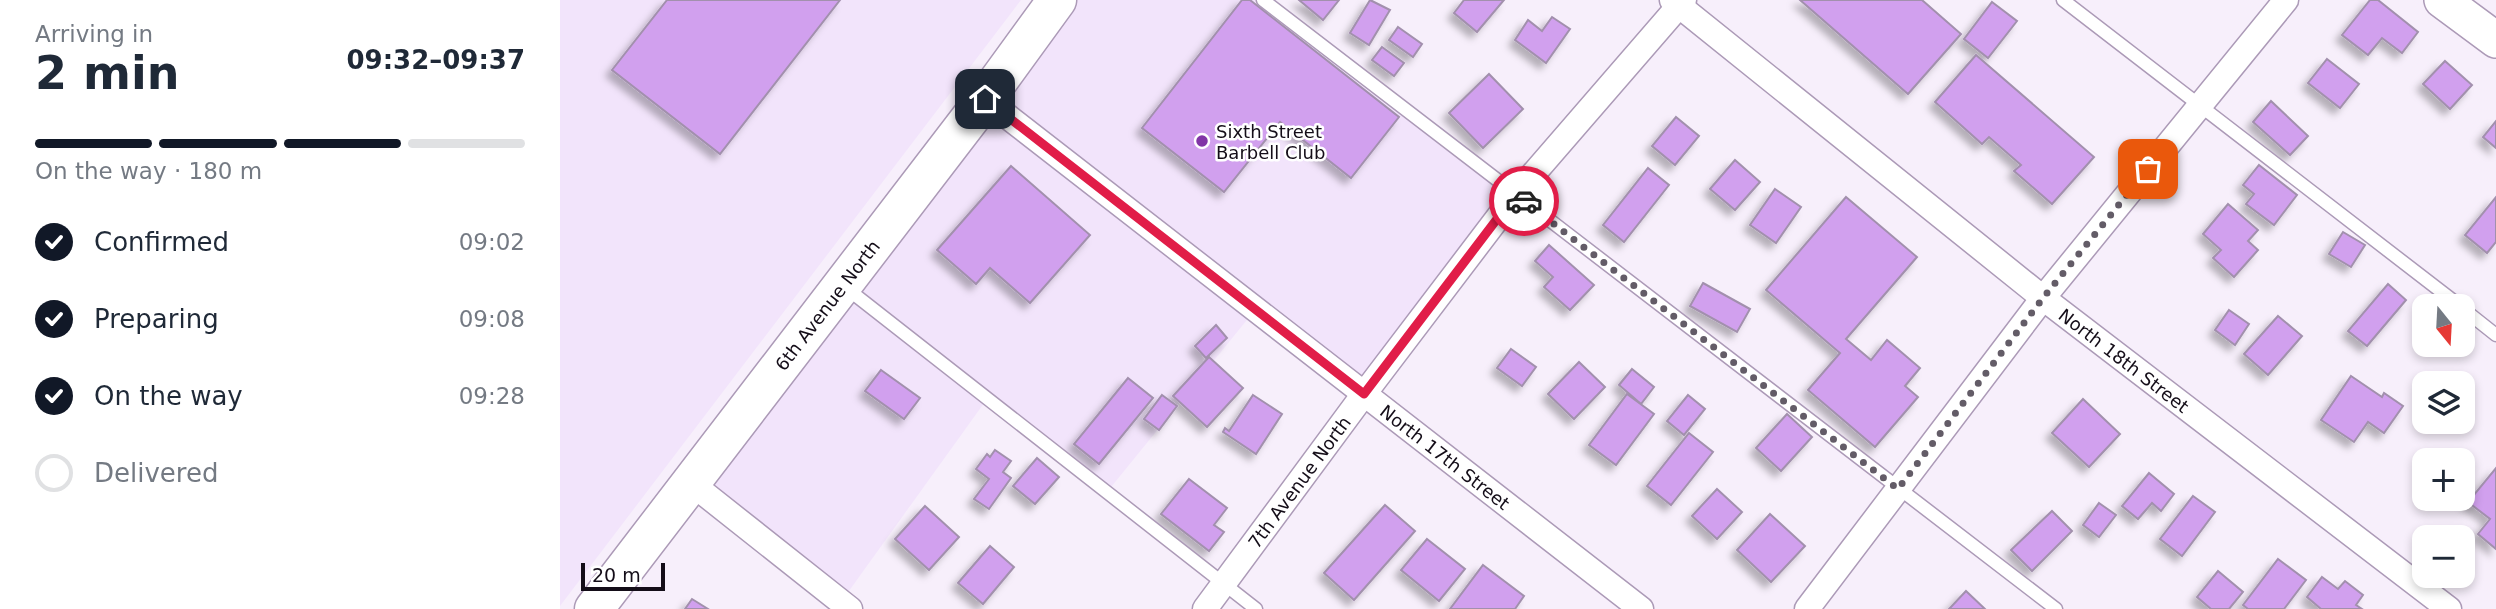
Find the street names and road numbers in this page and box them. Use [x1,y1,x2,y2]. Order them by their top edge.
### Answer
street label: 6th Avenue North [770,236,884,374]
street label: North 18th Street [2055,304,2193,416]
street label: North 17th Street [1376,400,1514,514]
street label: 7th Avenue North [1243,412,1355,552]

